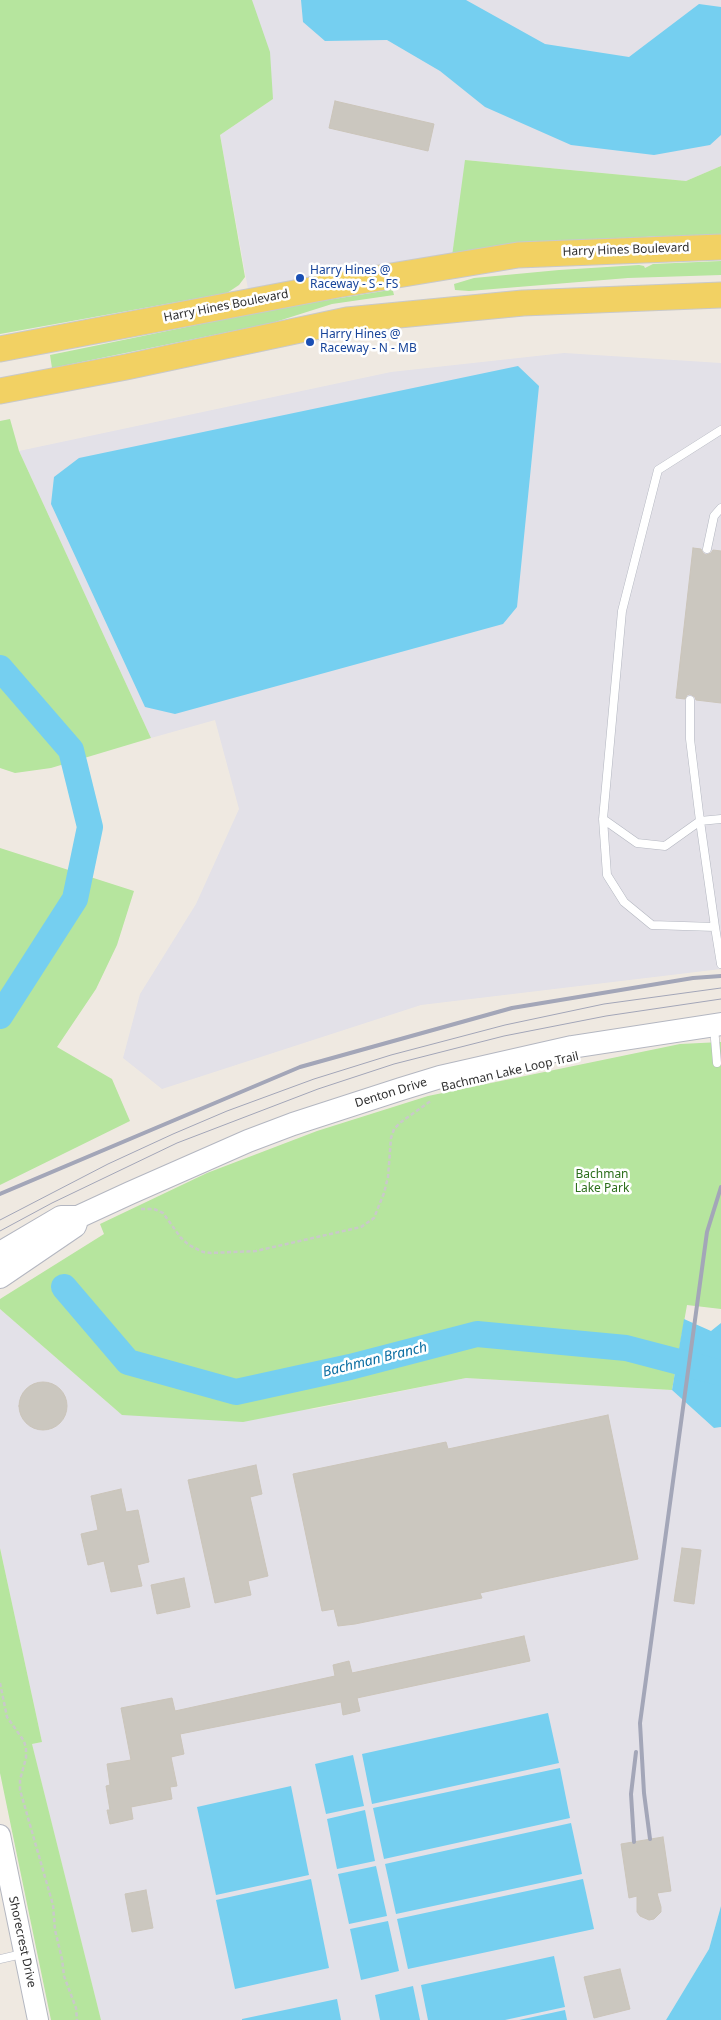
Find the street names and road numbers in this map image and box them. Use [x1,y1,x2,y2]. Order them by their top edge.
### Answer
street label: Harry Hines Boulevard [562,241,690,259]
street label: Harry Hines Boulevard [162,287,290,325]
street label: Bachman Lake Loop Trail [440,1049,580,1095]
street label: Denton Drive [353,1075,429,1111]
street label: Shorecrest Drive [5,1895,39,1989]

